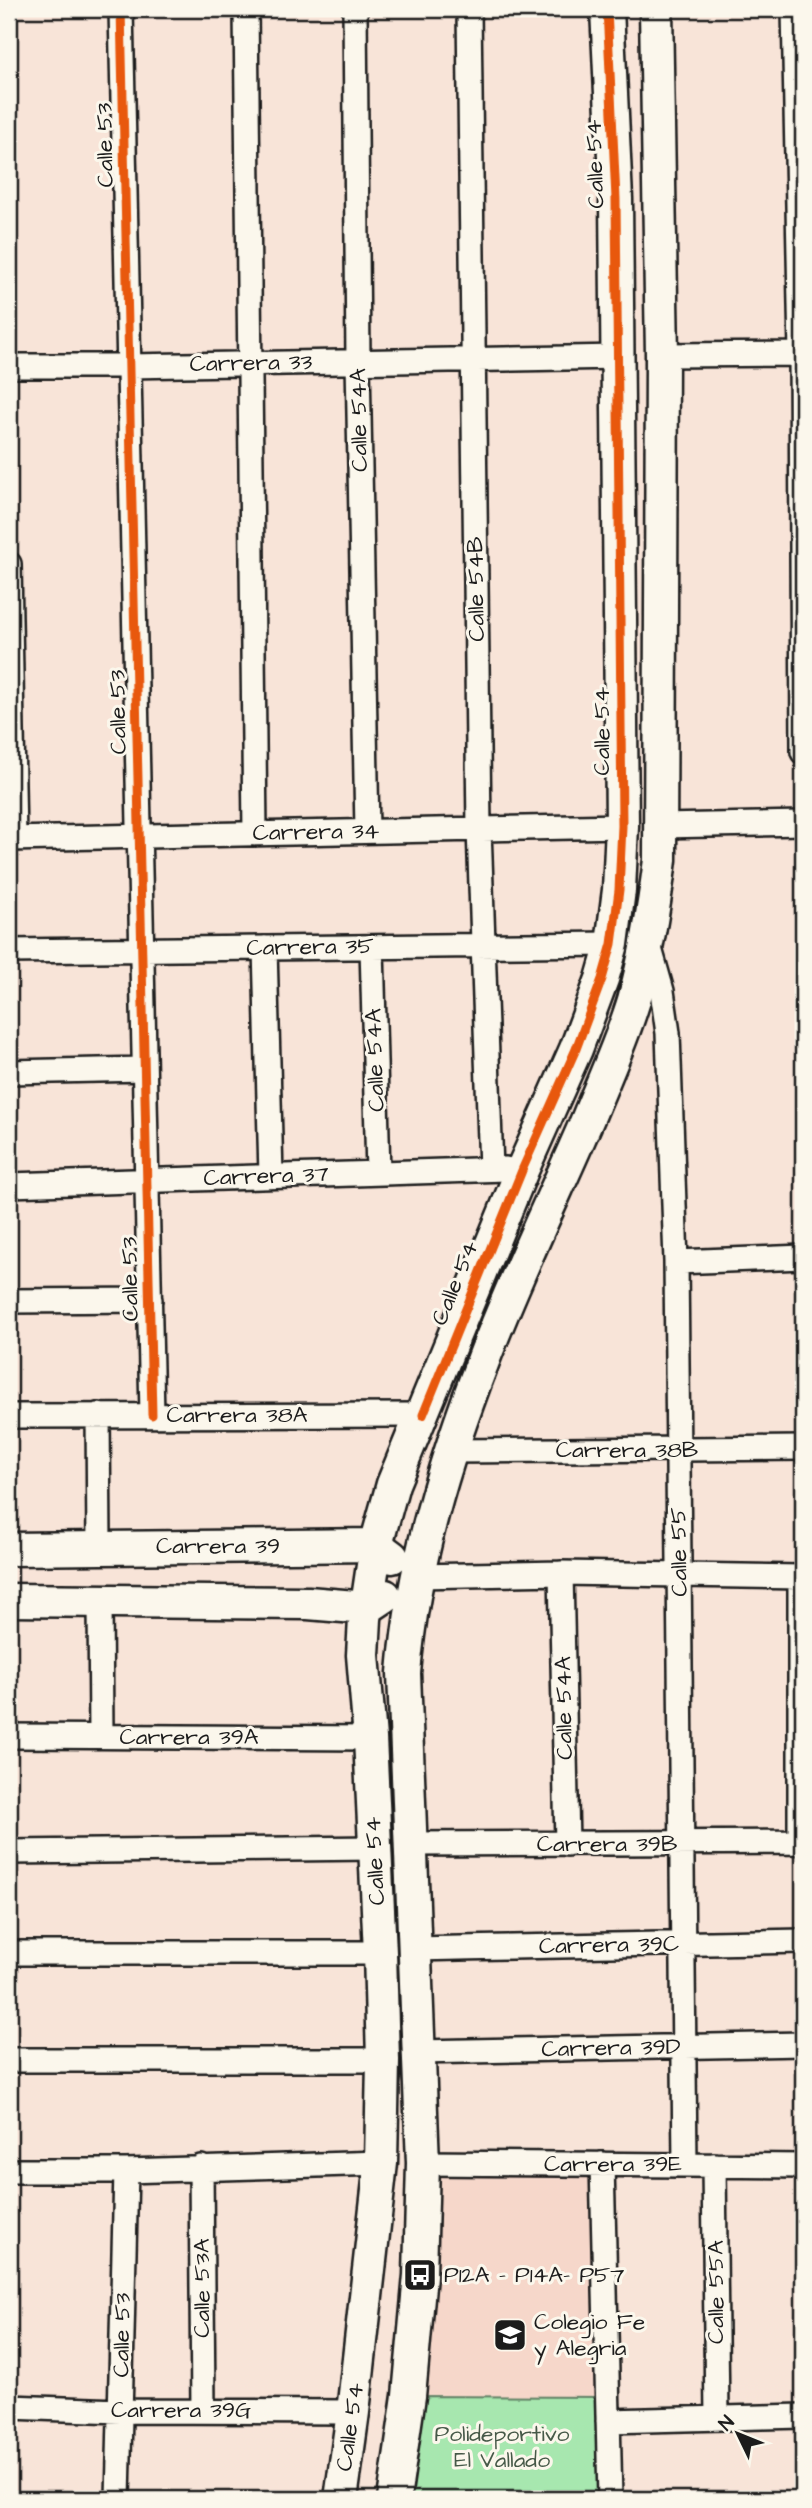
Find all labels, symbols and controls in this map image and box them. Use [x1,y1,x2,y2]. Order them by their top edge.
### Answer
street label: Calle 53 [88,102,122,188]
street label: Calle 54 [577,119,613,209]
street label: Carrera 33 [189,346,313,380]
street label: Calle 54A [342,368,376,472]
street label: Calle 54B [459,536,493,642]
street label: Calle 53 [101,669,135,755]
street label: Calle 54 [586,686,618,775]
street label: Carrera 34 [252,815,380,849]
street label: Carrera 35 [246,930,374,964]
street label: Calle 54A [357,1007,393,1112]
street label: Carrera 37 [203,1158,329,1194]
street label: Calle 53 [113,1236,147,1322]
street label: Calle 54 [424,1236,487,1330]
street label: Carrera 38A [167,1399,308,1431]
street label: Carrera 38B [556,1434,698,1466]
street label: Calle 55 [662,1507,696,1597]
street label: Carrera 39 [156,1530,280,1562]
street label: Calle 54A [547,1656,581,1760]
street label: Carrera 39A [120,1721,259,1753]
street label: Calle 54 [357,1815,393,1906]
street label: Carrera 39B [537,1828,677,1860]
street label: Carrera 39C [538,1928,680,1962]
street label: Carrera 39D [541,2031,681,2065]
street label: Carrera 39E [544,2148,682,2180]
street label: Calle 53A [186,2238,218,2338]
street label: Calle 55A [700,2240,732,2344]
bus stop icon: P12A - P14A- P57 [401,2256,439,2294]
place label: P12A - P14A- P57 [444,2259,625,2291]
street label: Calle 53 [105,2292,139,2378]
place label: Colegio Fe y Alegria [534,2306,645,2365]
school or university icon: Colegio Fe y Alegria [491,2316,529,2354]
street label: Calle 54 [328,2380,372,2473]
street label: Carrera 39G [111,2394,251,2426]
north arrow [704,2400,774,2470]
text: N [713,2410,741,2437]
park label: Polideportivo El Vallado [434,2418,570,2476]

